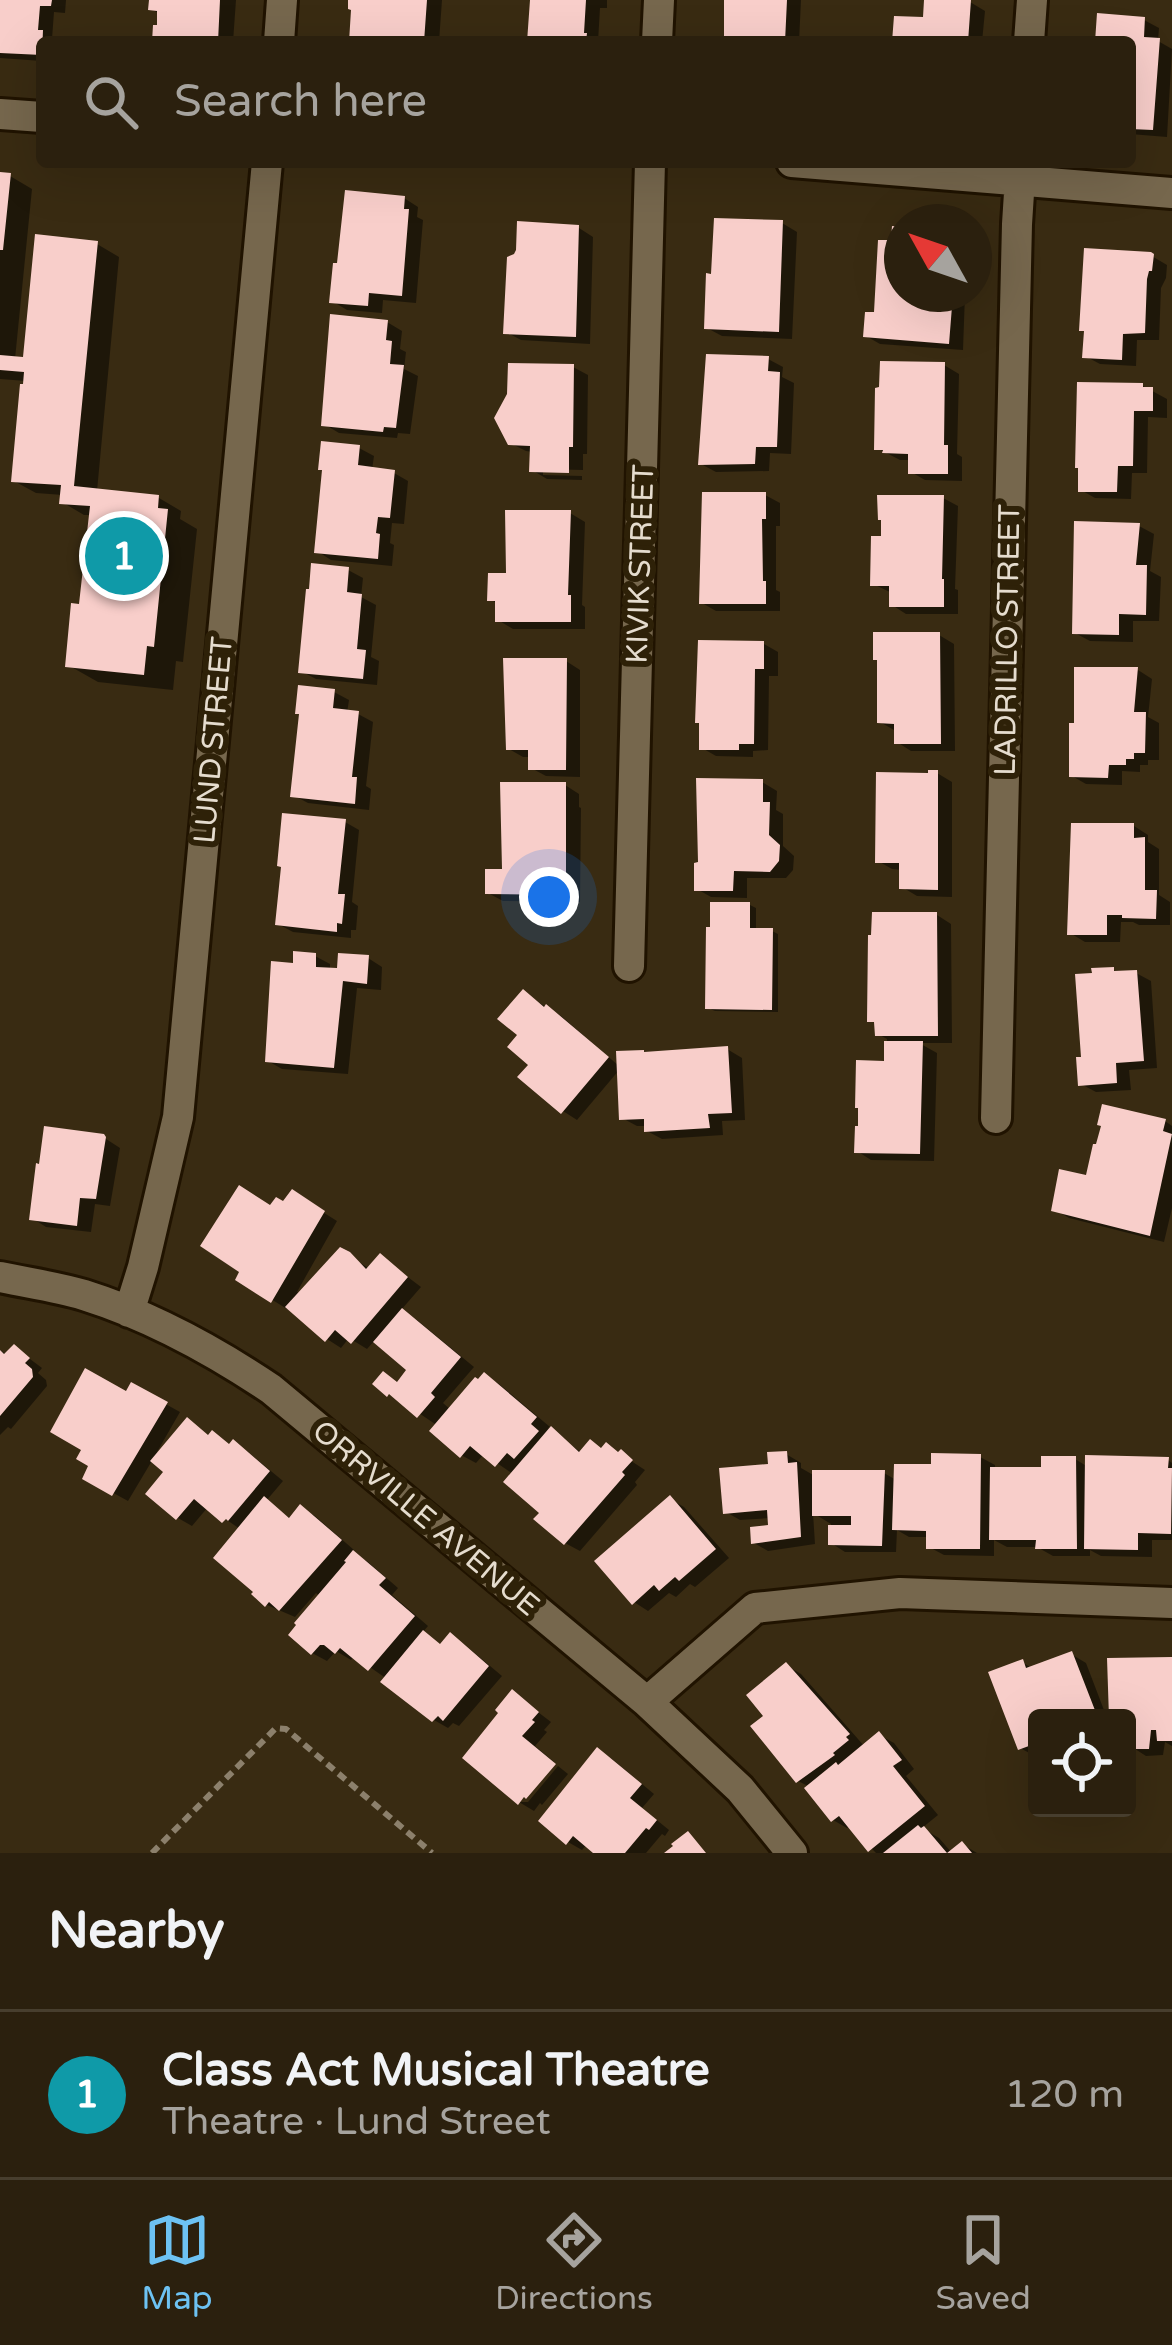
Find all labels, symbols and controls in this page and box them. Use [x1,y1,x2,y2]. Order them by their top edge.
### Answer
search box [36,36,1136,168]
icon: search [78,69,144,135]
text: Search here [174,75,427,129]
north arrow [884,204,992,312]
street label: KIVIK STREET [619,464,662,664]
street label: LADRILLO STREET [987,504,1028,776]
pin: 1 [85,511,163,601]
street label: LUND STREET [186,635,241,845]
your location [519,867,579,927]
street label: ORRVILLE AVENUE [305,1413,547,1624]
map controls [1028,1709,1136,1817]
button: locate [1028,1709,1136,1817]
text: Nearby [48,1900,225,1962]
text: Class Act Musical Theatre [162,2044,710,2098]
text: 1 [75,2071,99,2118]
text: 120 m [1005,2071,1124,2118]
text: Theatre · Lund Street [162,2098,551,2145]
tab: Map [141,2207,213,2318]
tab: Directions [495,2207,653,2318]
tab: Saved [935,2207,1031,2318]

